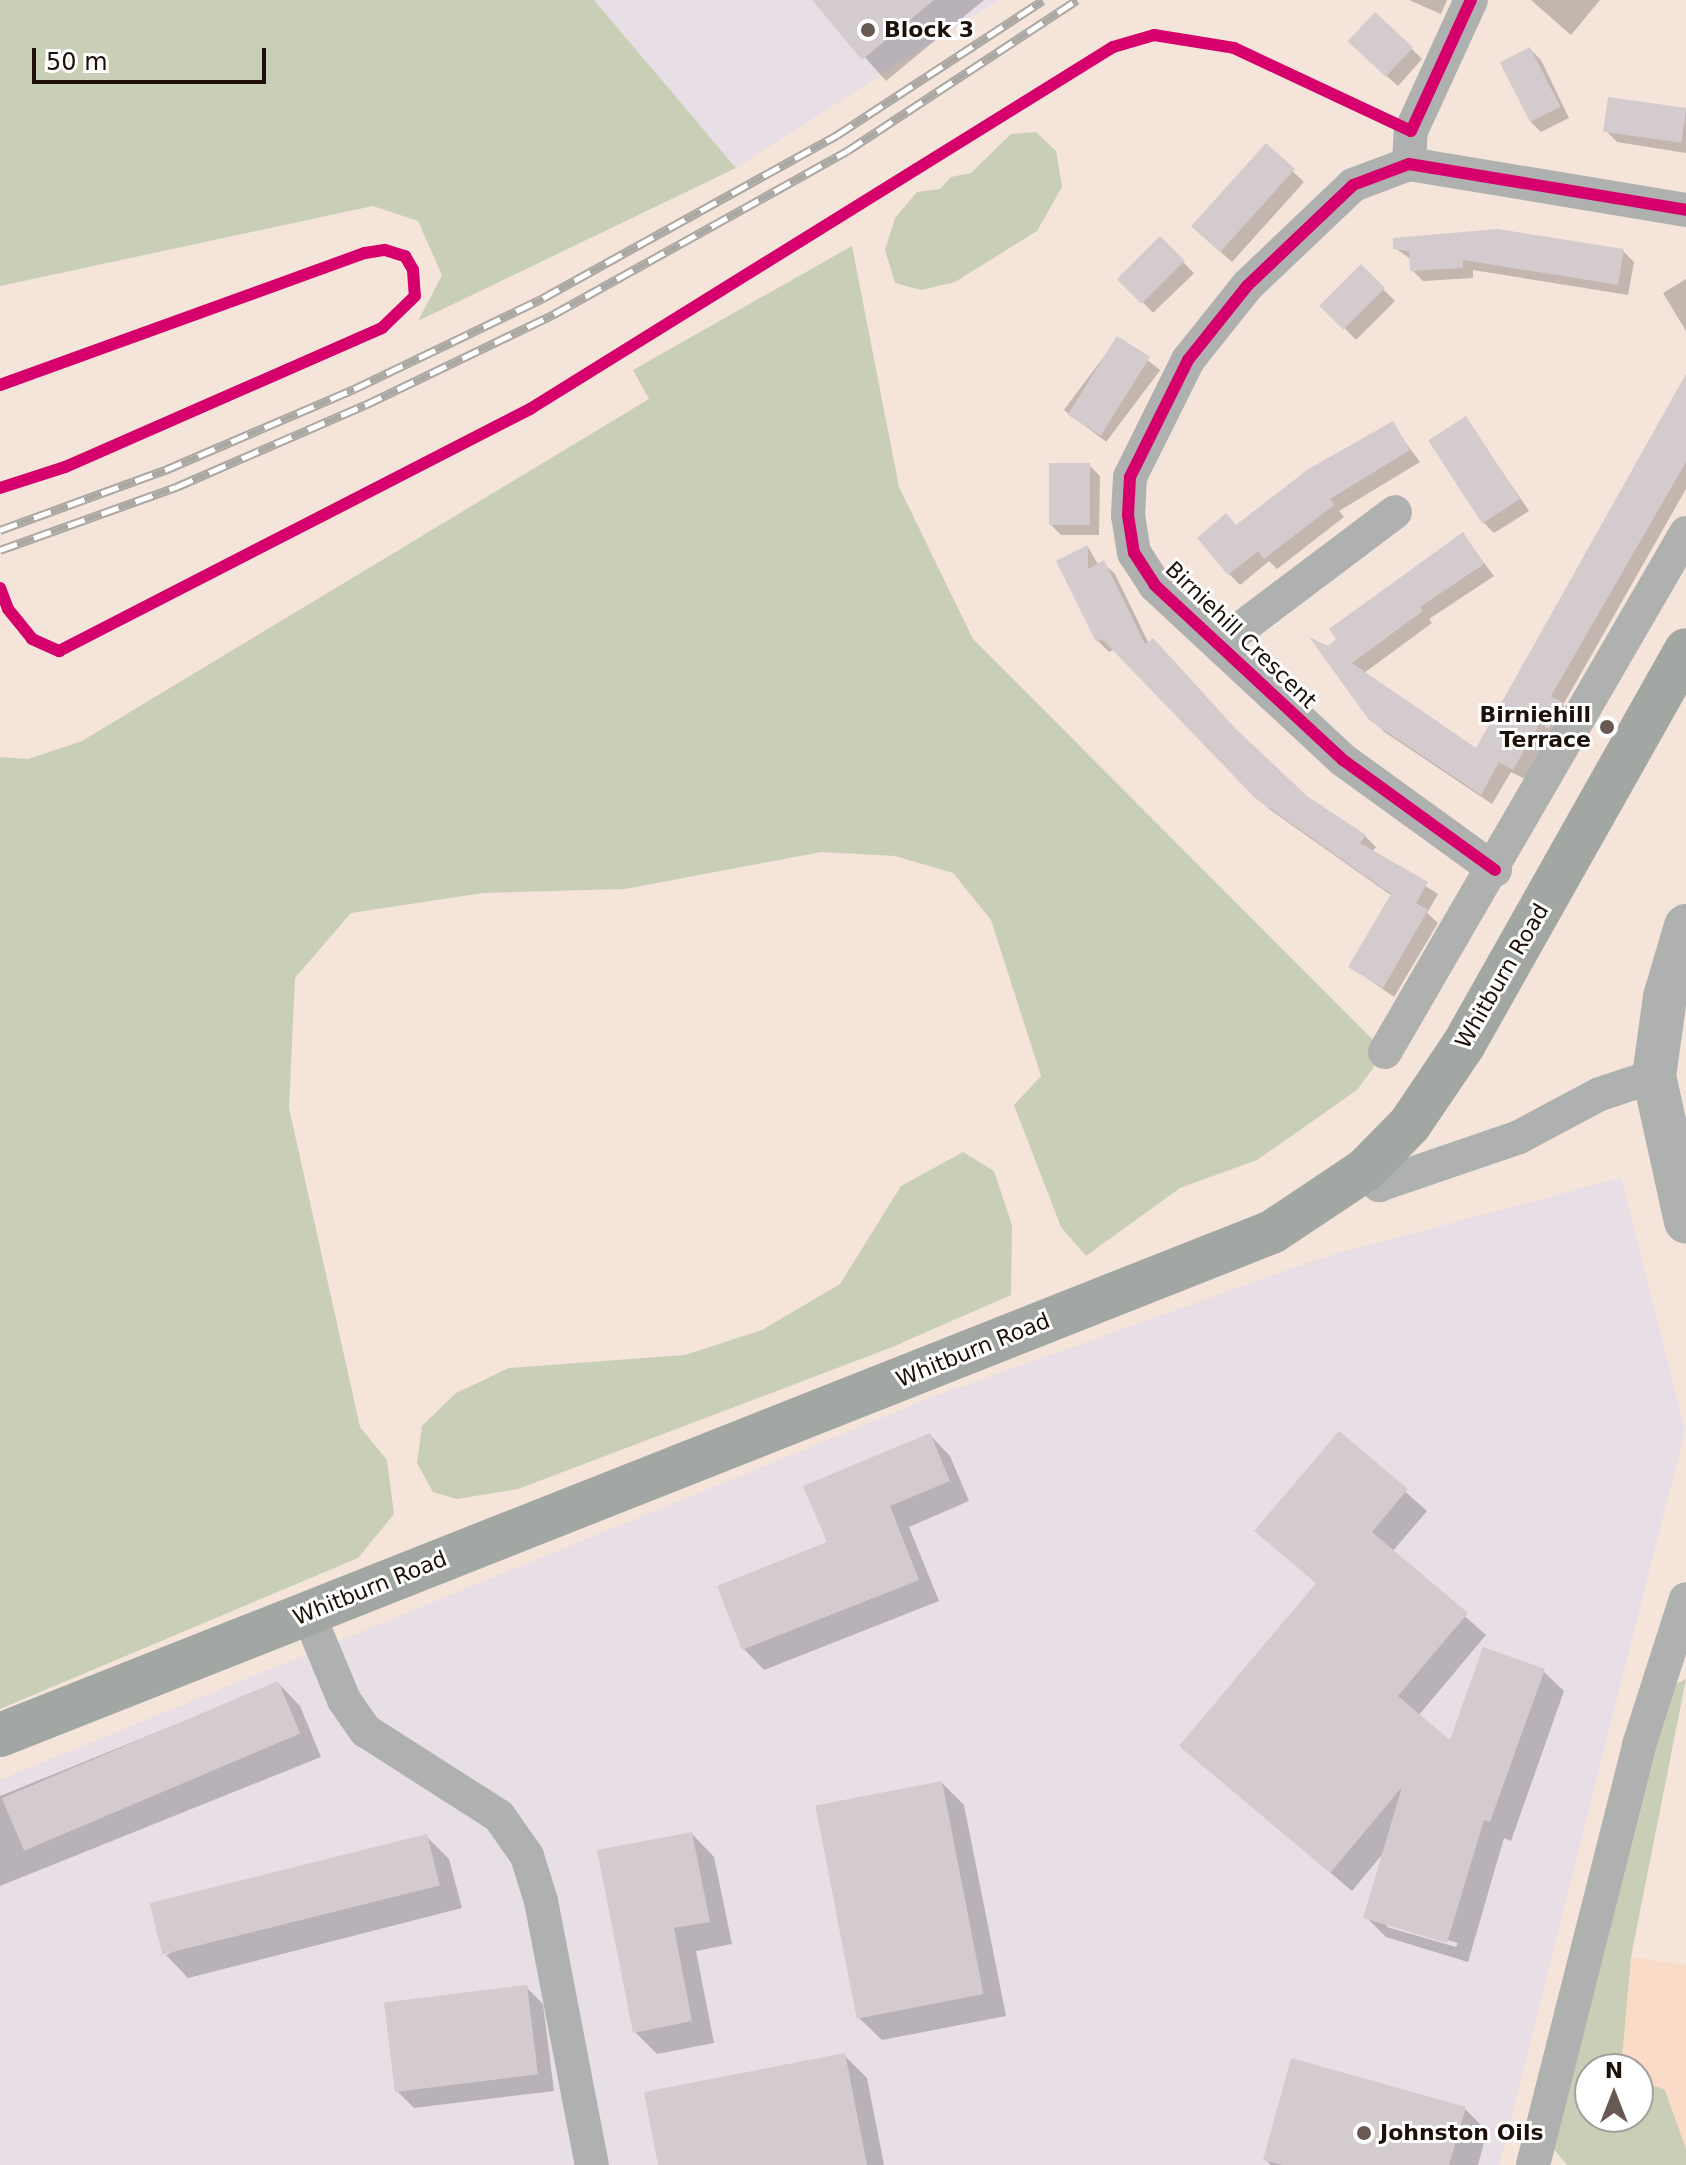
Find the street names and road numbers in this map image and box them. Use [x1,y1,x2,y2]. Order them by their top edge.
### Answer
street label: Birniehill Crescent [1160,556,1322,714]
street label: Whitburn Road [1450,899,1554,1053]
street label: Whitburn Road [892,1307,1054,1393]
street label: Whitburn Road [289,1545,451,1631]

